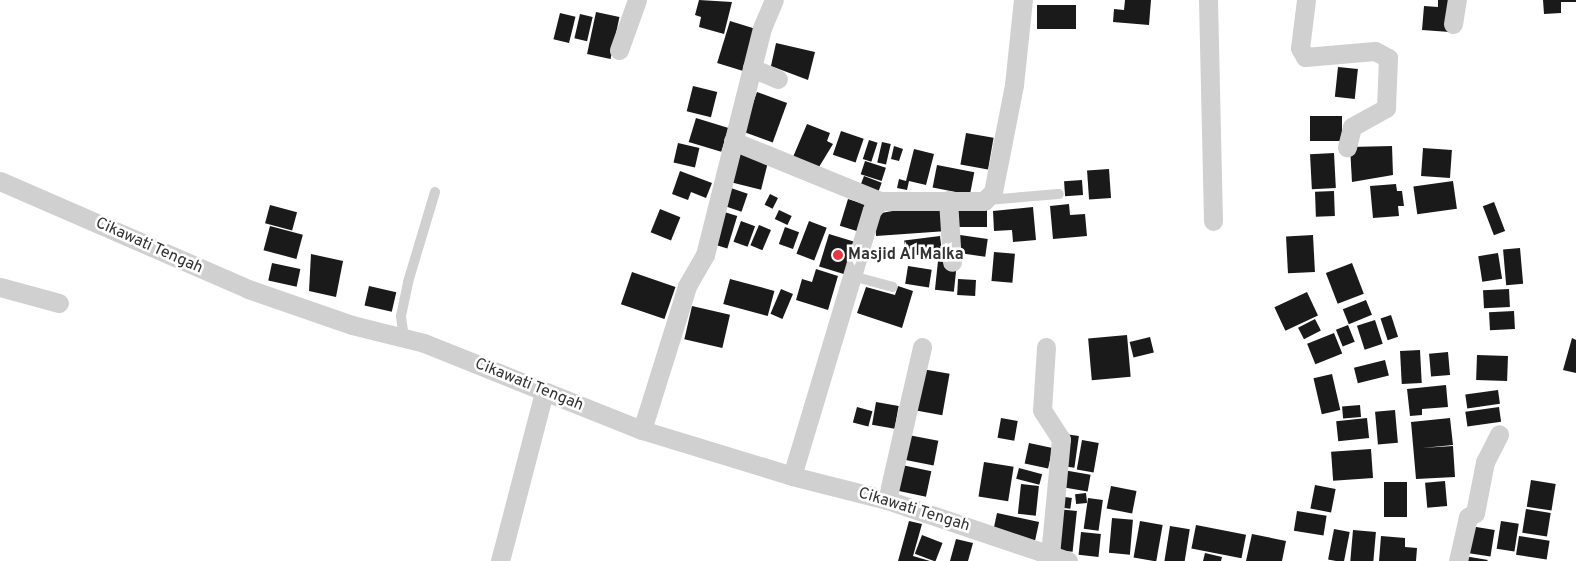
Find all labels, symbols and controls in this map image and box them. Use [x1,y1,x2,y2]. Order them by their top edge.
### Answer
street label: Cikawati Tengah [92,214,206,278]
place label: Masjid Al Malka [848,245,964,265]
marker: Masjid Al Malka [832,249,844,261]
street label: Cikawati Tengah [472,354,586,416]
street label: Cikawati Tengah [856,484,972,536]

